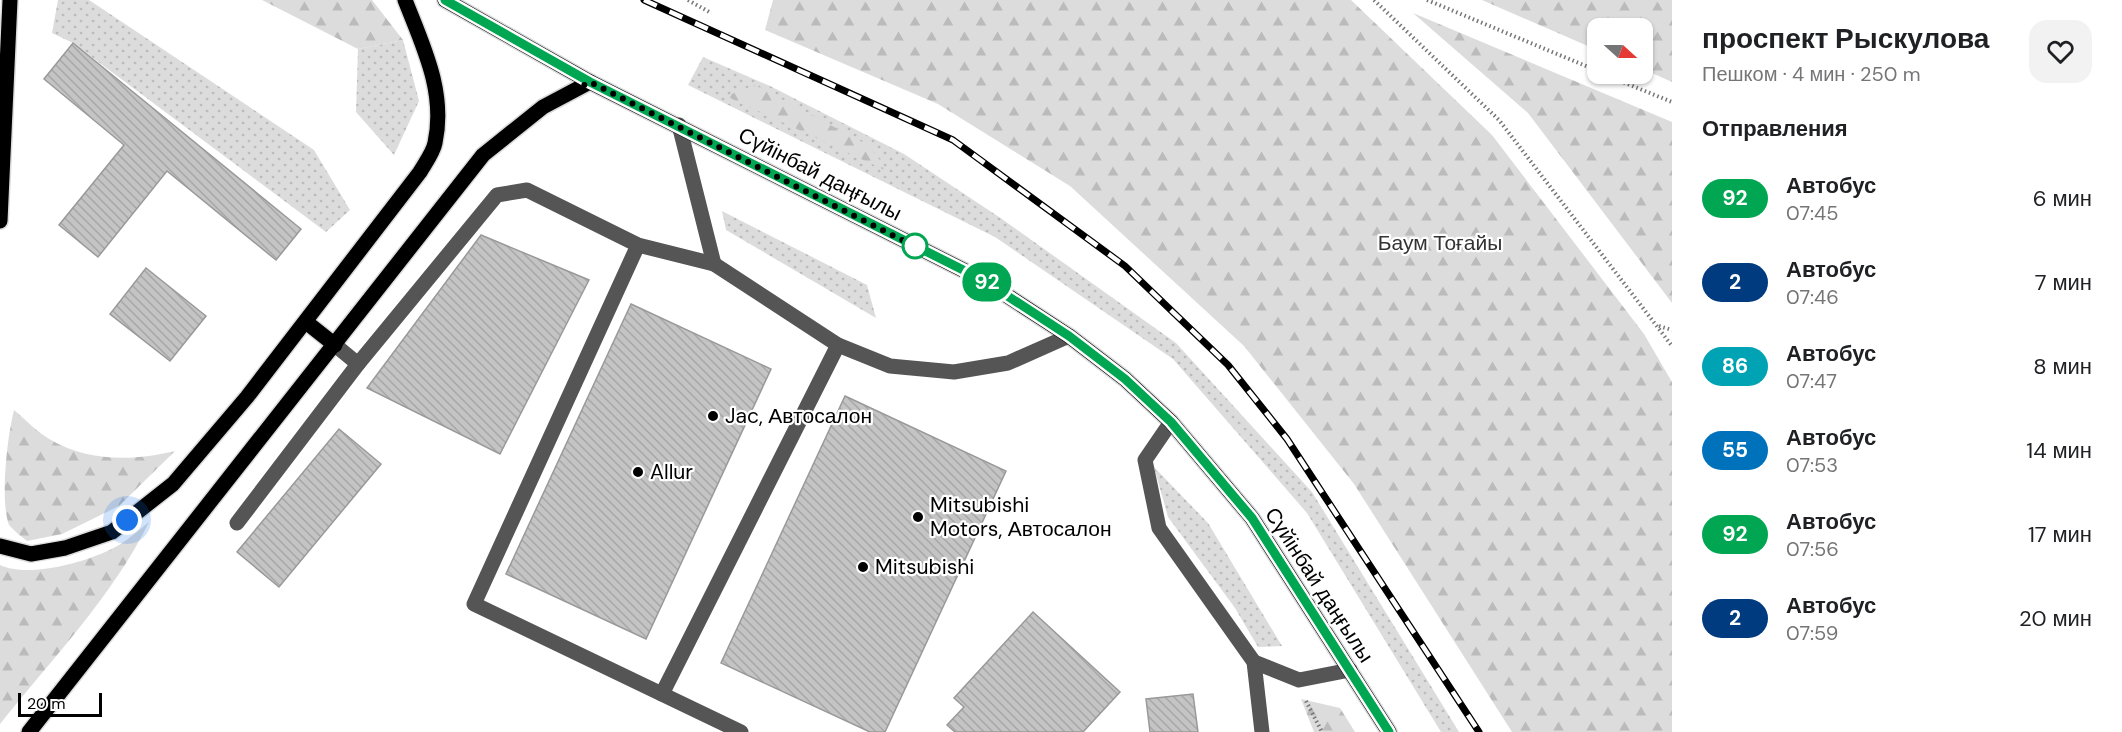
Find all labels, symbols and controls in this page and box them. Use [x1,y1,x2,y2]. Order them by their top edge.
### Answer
north arrow [1587,18,1653,84]
map controls [1587,18,1653,84]
text: проспект Рыскулова [1702,20,1989,57]
button: heart [2029,20,2092,83]
text: Пешком · 4 мин · 250 m [1702,61,1921,87]
text: Отправления [1702,114,1848,143]
street label: Сүйінбай даңғылы [734,121,906,227]
text: Автобус [1786,171,1876,200]
text: 92 [1722,184,1748,212]
text: 6 мин [2033,184,2092,213]
text: 07:45 [1786,200,1838,226]
park label: Баум Тоғайы [1378,229,1502,257]
unlabelled marker [902,233,928,259]
text: Автобус [1786,255,1876,284]
line badge: 92 [960,262,1014,302]
text: 92 [974,268,1000,296]
text: 2 [1729,268,1741,296]
text: 7 мин [2035,268,2092,297]
text: 07:46 [1786,284,1839,310]
text: Автобус [1786,339,1876,368]
text: 86 [1722,352,1748,380]
text: 8 мин [2033,352,2092,381]
text: 07:47 [1786,368,1837,394]
place label: Jac, Автосалон [725,402,872,430]
marker: Jac, Автосалон [706,409,720,423]
text: Автобус [1786,423,1876,452]
text: 55 [1722,436,1748,464]
text: 14 мин [2026,436,2092,465]
text: 07:53 [1786,452,1838,478]
place label: Allur [650,458,693,486]
marker: Allur [631,465,645,479]
place label: Mitsubishi Motors, Автосалон [930,491,1112,543]
street label: Сүйінбай даңғылы [1258,502,1380,668]
your location [112,505,142,535]
text: Автобус [1786,507,1876,536]
marker: Mitsubishi Motors, Автосалон [911,510,925,524]
text: 92 [1722,520,1748,548]
text: 17 мин [2028,520,2092,549]
text: 07:56 [1786,536,1839,562]
place label: Mitsubishi [875,553,974,581]
marker: Mitsubishi [856,560,870,574]
text: Автобус [1786,591,1876,620]
text: 2 [1729,604,1741,632]
text: 20 мин [2019,604,2092,633]
text: 07:59 [1786,620,1838,646]
scale bar [18,690,102,718]
text: 20 m [27,693,66,714]

